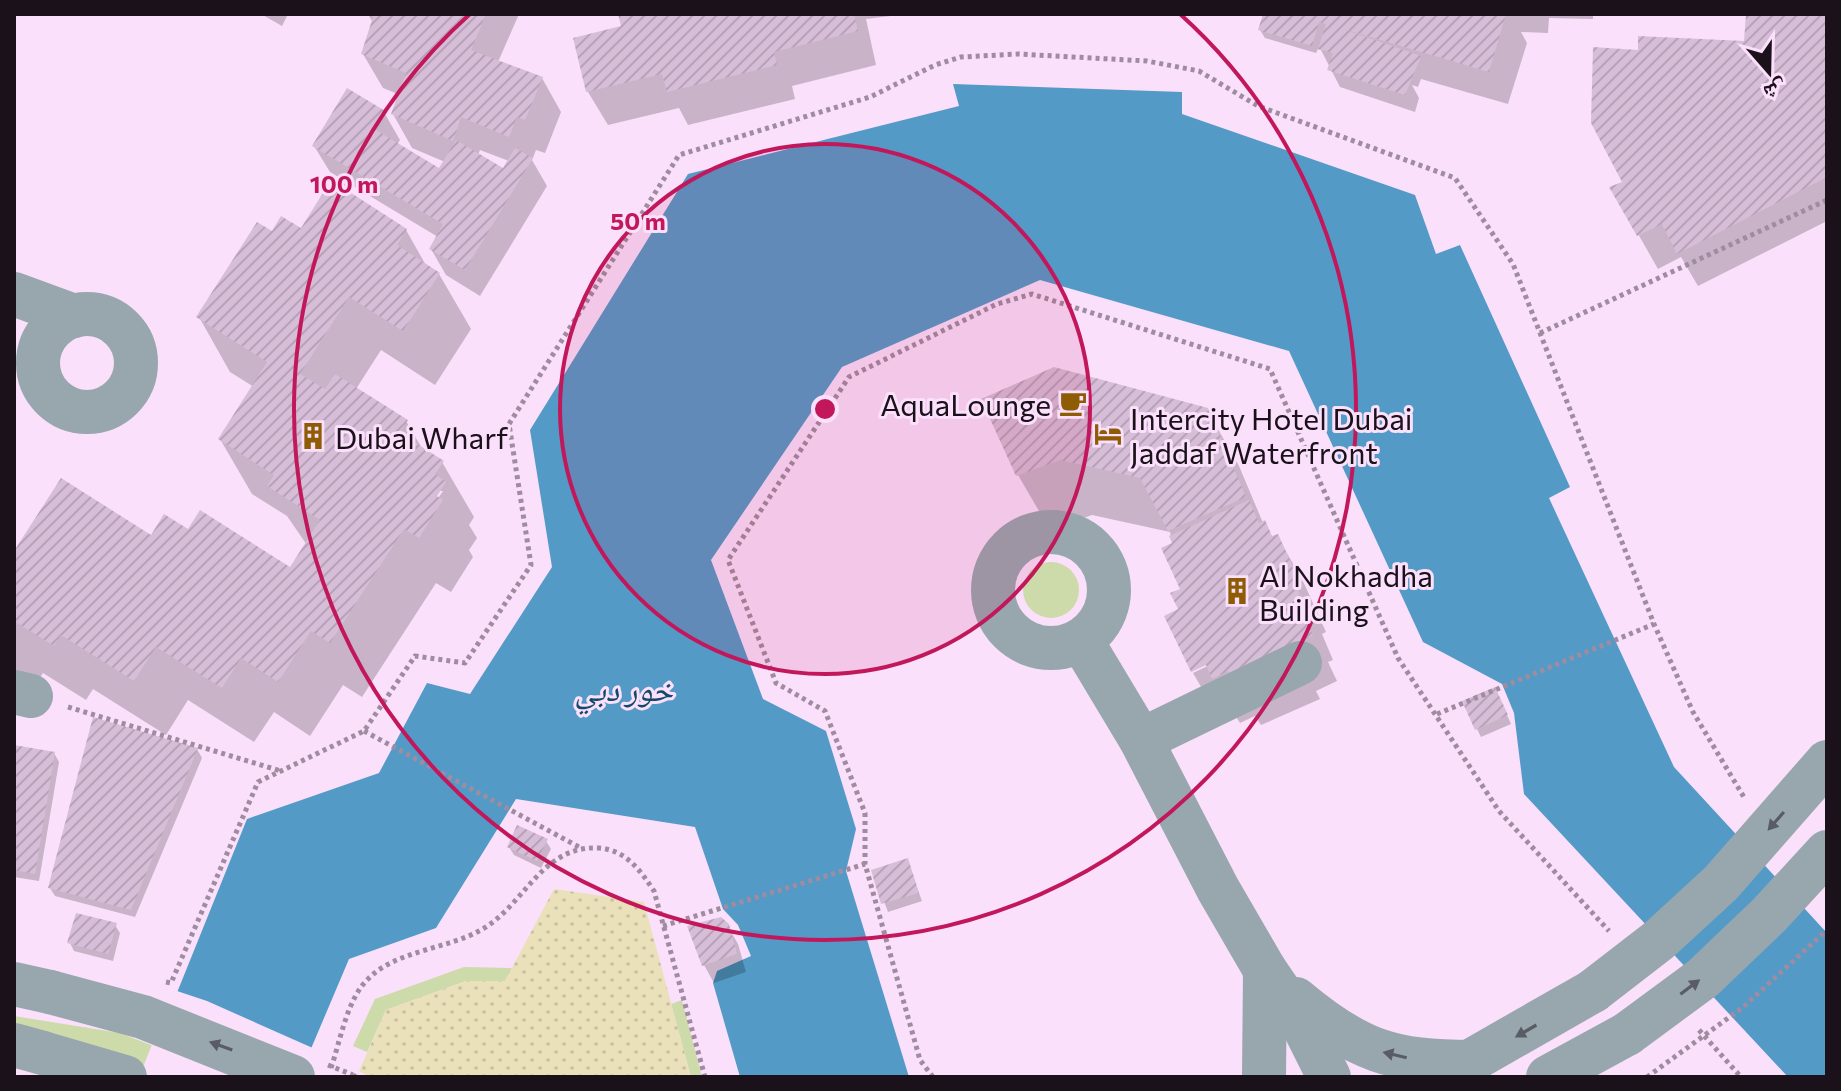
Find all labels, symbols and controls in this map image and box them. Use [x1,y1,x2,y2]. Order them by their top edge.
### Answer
north arrow [1729,32,1809,112]
text: ش [1760,74,1792,108]
text: 100 m [310,169,378,198]
text: 50 m [610,206,666,235]
place label: AquaLounge [880,385,1051,422]
cafe icon: AquaLounge [1058,388,1088,418]
centre of rings [811,395,839,423]
place label: Intercity Hotel Dubai Jaddaf Waterfront [1130,399,1413,470]
place label: Dubai Wharf [335,418,508,455]
hotel icon: Intercity Hotel Dubai Jaddaf Waterfront [1093,419,1123,449]
building icon: Dubai Wharf [298,421,328,451]
place label: Al Nokhadha Building [1259,556,1433,627]
building icon: Al Nokhadha Building [1222,576,1252,606]
water label: خور دبي [575,668,674,715]
one-way arrow [1768,811,1785,831]
one-way arrow [1679,980,1700,996]
one-way arrow [1515,1024,1537,1038]
one-way arrow [209,1039,233,1052]
one-way arrow [1383,1048,1408,1061]

